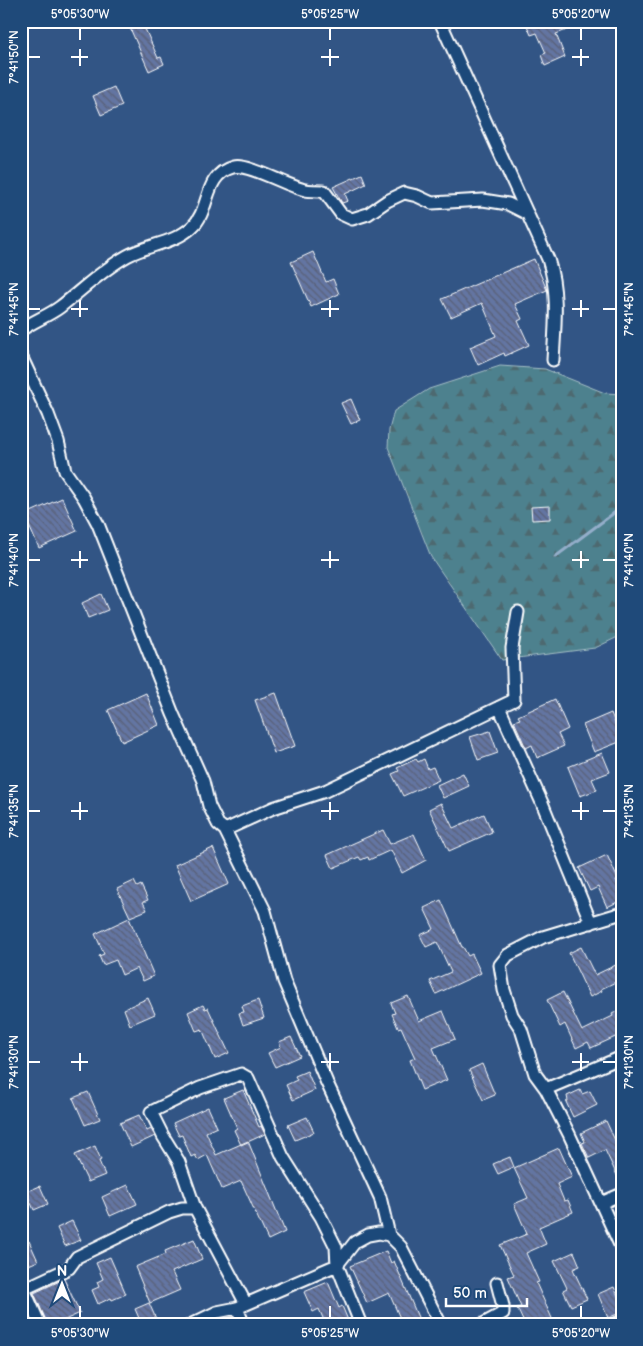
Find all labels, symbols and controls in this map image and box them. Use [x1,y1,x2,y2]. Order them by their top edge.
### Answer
text: 5°05'30"W [51,7,109,22]
text: 5°05'25"W [301,7,359,22]
text: 5°05'20"W [552,7,610,22]
text: 7°41'50"N [7,30,22,84]
text: 7°41'45"N [7,282,22,336]
text: 7°41'45"N [622,282,637,336]
text: 7°41'40"N [7,533,22,587]
text: 7°41'40"N [622,533,637,587]
text: 7°41'35"N [7,784,22,838]
text: 7°41'35"N [622,784,637,838]
text: 7°41'30"N [7,1035,22,1089]
text: 7°41'30"N [622,1035,637,1089]
north arrow [38,1258,88,1308]
text: N [57,1263,67,1280]
scale bar [446,1276,527,1308]
text: 50 m [453,1284,487,1303]
text: 5°05'30"W [51,1326,109,1341]
text: 5°05'25"W [301,1326,359,1341]
text: 5°05'20"W [552,1326,610,1341]

